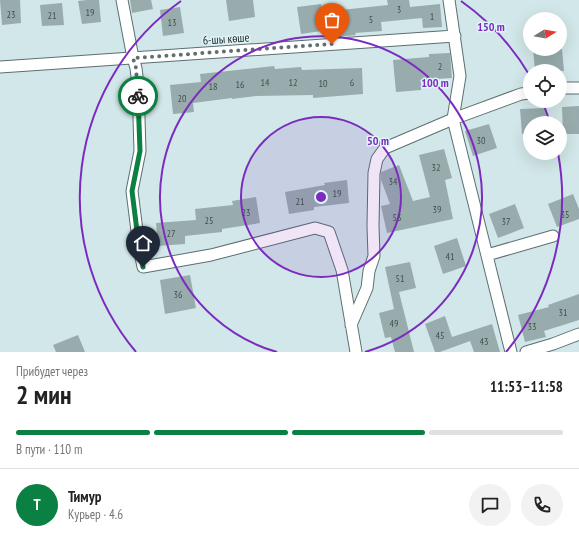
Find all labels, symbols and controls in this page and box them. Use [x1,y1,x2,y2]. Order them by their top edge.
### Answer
pin [315,3,349,44]
house number: 3 [397,3,401,16]
house number: 19 [86,6,95,19]
house number: 23 [7,8,16,21]
house number: 21 [48,9,57,22]
icon: bag [321,9,343,31]
house number: 1 [430,10,434,23]
north arrow [523,12,567,56]
map controls [523,12,567,160]
house number: 5 [369,13,373,26]
house number: 13 [168,16,177,29]
text: 150 m [477,19,505,34]
street label: 6-шы көше [202,29,250,48]
house number: 2 [438,60,442,73]
button: locate [523,64,567,108]
text: 100 m [421,75,449,90]
courier [118,76,158,116]
house number: 14 [261,76,270,89]
house number: 12 [289,76,298,89]
house number: 6 [350,76,355,89]
house number: 10 [319,77,328,90]
house number: 16 [236,78,245,91]
house number: 18 [209,80,218,93]
icon: bike [127,85,149,107]
house number: 20 [178,92,187,105]
button: layers [523,116,567,160]
text: 50 m [367,133,389,148]
house number: 30 [477,134,486,147]
house number: 32 [432,161,441,174]
house number: 34 [389,175,398,188]
house number: 19 [333,187,342,200]
centre of rings [314,190,328,204]
house number: 21 [296,195,305,208]
house number: 39 [433,203,442,216]
house number: 23 [242,206,251,219]
house number: 35 [561,208,570,221]
house number: 53 [393,211,402,224]
house number: 25 [205,214,214,227]
house number: 37 [502,215,511,228]
pin [126,226,160,267]
house number: 27 [167,227,176,240]
icon: home [132,232,154,254]
house number: 41 [446,250,455,263]
house number: 51 [396,272,405,285]
house number: 36 [174,288,183,301]
house number: 31 [559,306,568,319]
house number: 49 [390,317,399,330]
house number: 33 [528,320,537,333]
house number: 45 [436,329,445,342]
house number: 43 [480,335,489,348]
text: Прибудет через [16,363,88,380]
text: 11:53–11:58 [490,377,563,396]
text: 2 мин [16,378,71,411]
text: В пути · 110 m [16,441,82,458]
button: chat [469,484,511,526]
button: phone [521,484,563,526]
text: Тимур [68,487,101,506]
text: Т [33,495,41,514]
text: Курьер · 4.6 [68,506,123,523]

